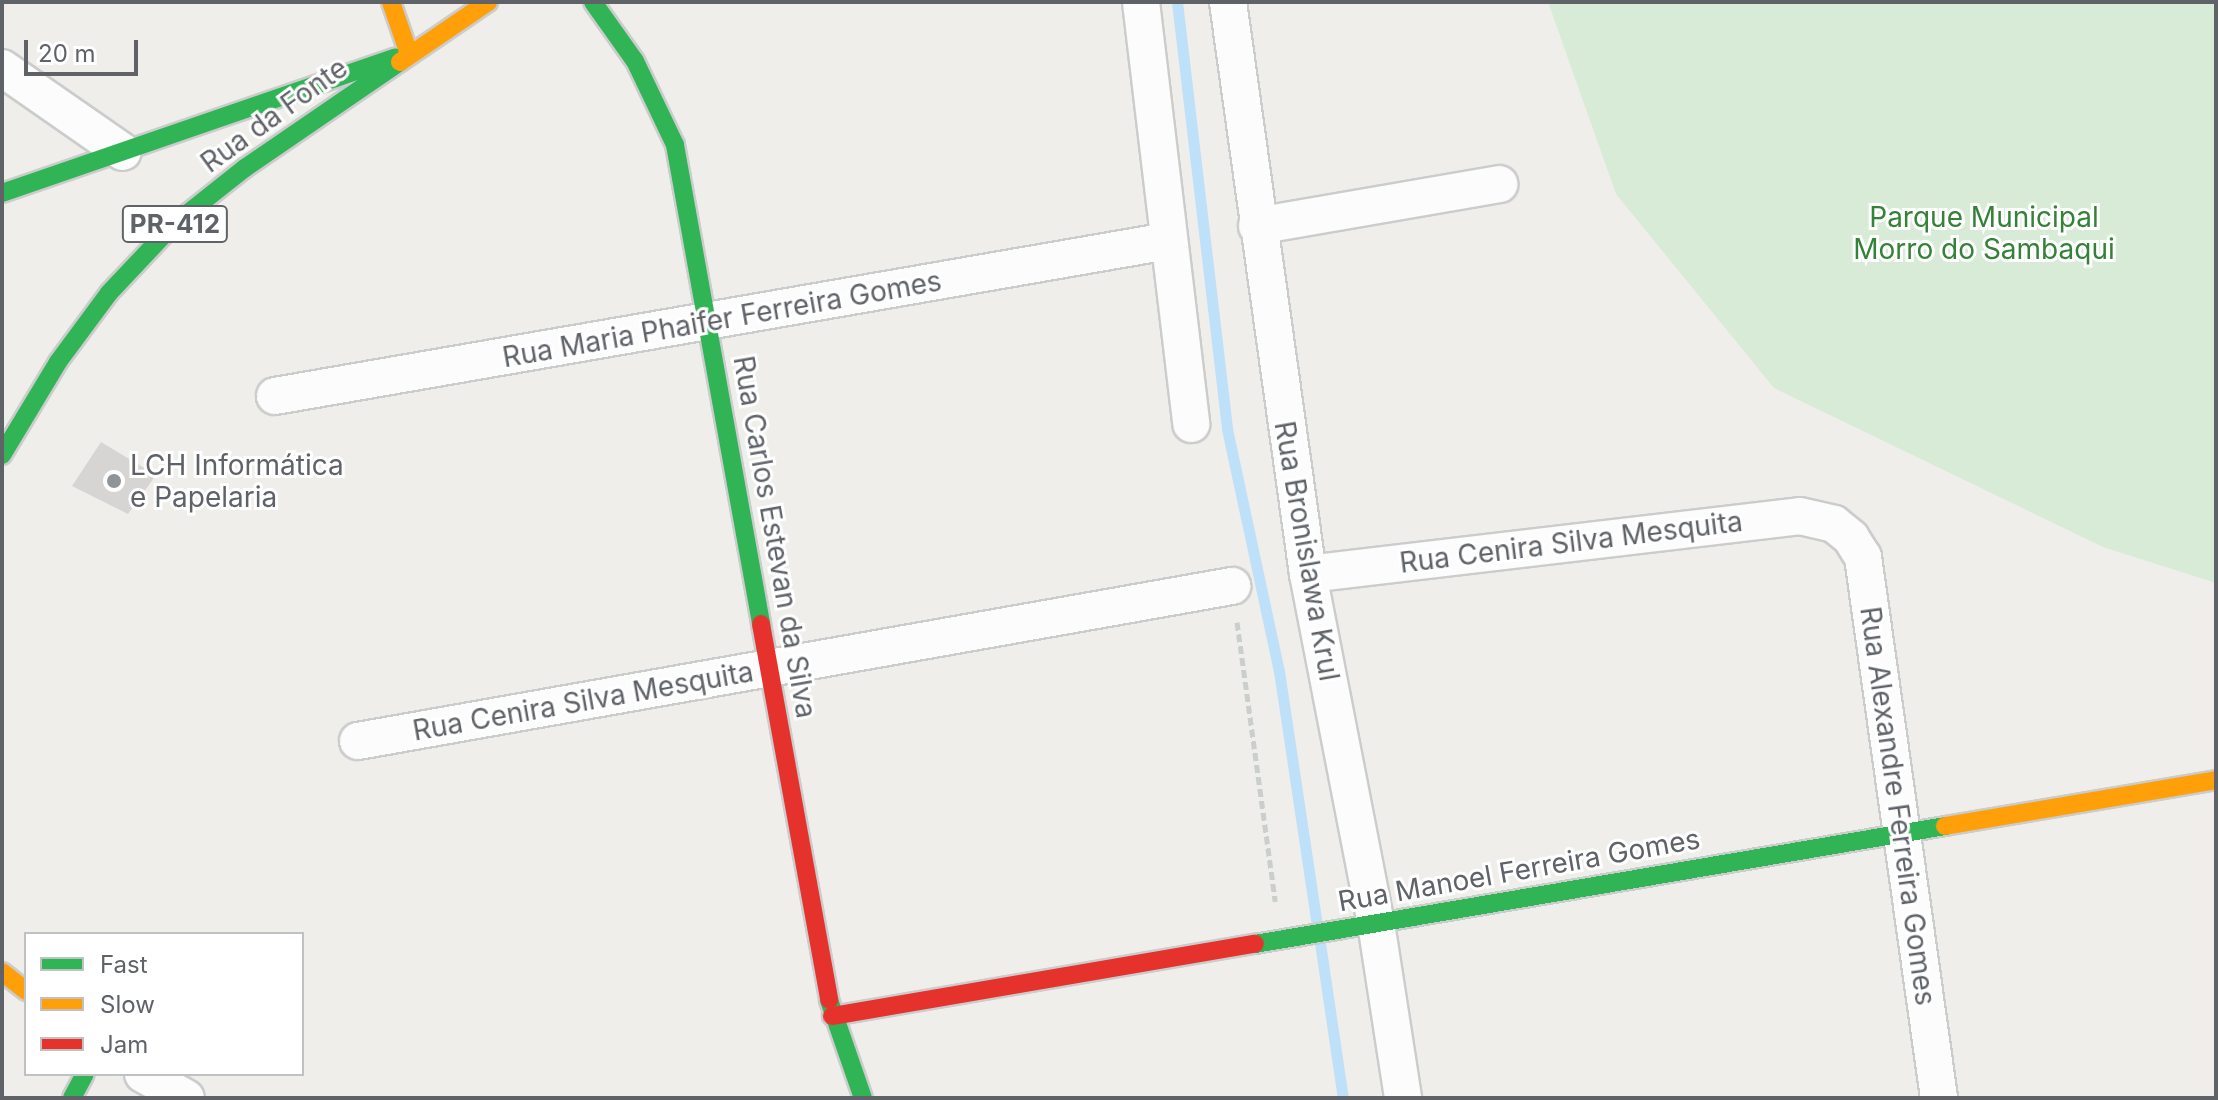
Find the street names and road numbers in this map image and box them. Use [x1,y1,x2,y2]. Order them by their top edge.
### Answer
street label: Rua da Fonte [194,51,354,179]
road number: PR-412 [121,202,229,246]
street label: Rua Maria Phaifer Ferreira Gomes [500,264,944,374]
street label: Rua Carlos Estevan da Silva [727,353,823,721]
street label: Rua Bronislawa Krul [1268,418,1346,684]
street label: Rua Cenira Silva Mesquita [1398,504,1744,580]
street label: Rua Alexandre Ferreira Gomes [1853,604,1943,1008]
street label: Rua Cenira Silva Mesquita [410,654,756,748]
street label: Rua Manoel Ferreira Gomes [1335,822,1703,918]

